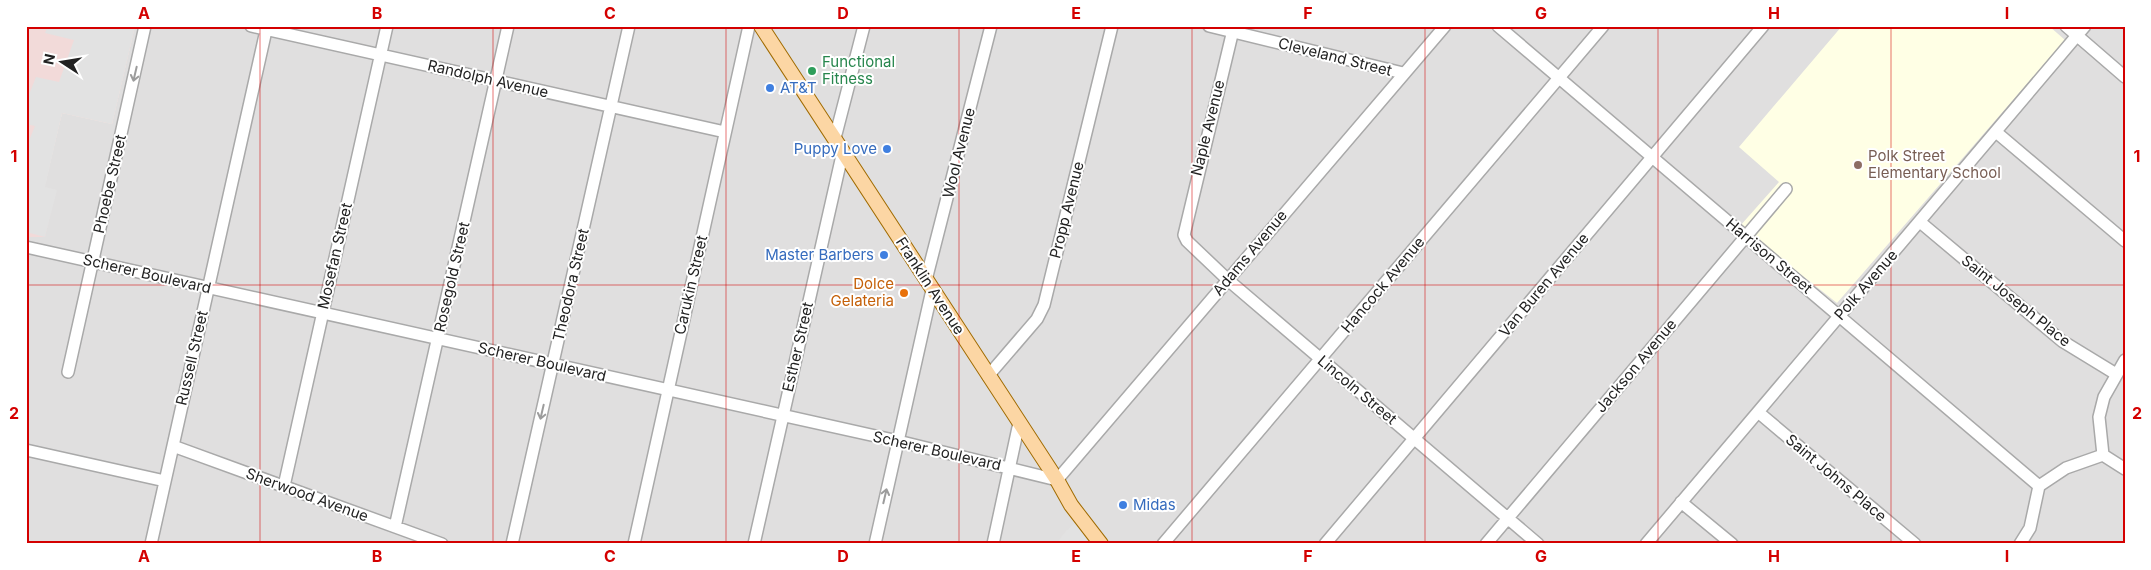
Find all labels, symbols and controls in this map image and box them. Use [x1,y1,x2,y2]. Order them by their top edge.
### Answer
text: A [138,3,150,23]
text: B [372,3,382,23]
text: C [604,3,616,23]
text: D [837,3,849,23]
text: E [1071,3,1081,23]
text: F [1303,3,1313,23]
text: G [1535,3,1547,23]
text: H [1768,3,1780,23]
text: I [2005,3,2009,23]
street label: Cleveland Street [1276,33,1394,80]
north arrow [38,38,88,88]
text: N [39,52,58,66]
place label: Functional Fitness [822,52,895,88]
street label: Randolph Avenue [426,55,550,102]
one-way arrow [130,65,139,81]
marker: Functional Fitness [806,65,818,77]
place label: AT&T [780,78,817,97]
street label: Naple Avenue [1186,78,1229,178]
marker: AT&T [764,82,776,94]
street label: Wool Avenue [938,106,979,200]
street label: Phoebe Street [89,133,130,235]
place label: Puppy Love [794,139,877,158]
marker: Puppy Love [881,143,893,155]
text: 1 [11,146,17,166]
place label: Polk Street Elementary School [1868,146,2001,182]
text: 1 [2134,146,2140,166]
street label: Propp Avenue [1045,159,1088,260]
marker: Polk Street Elementary School [1852,159,1864,171]
street label: Mosefan Street [313,201,356,311]
street label: Adams Avenue [1208,206,1291,299]
street label: Harrison Street [1722,214,1817,297]
street label: Rosegold Street [430,220,473,334]
street label: Theodora Street [548,227,593,343]
street label: Van Buren Avenue [1495,229,1593,340]
street label: Carukin Street [670,233,711,336]
street label: Franklin Avenue [892,233,969,338]
street label: Hancock Avenue [1337,233,1428,337]
place label: Master Barbers [765,245,874,264]
street label: Polk Avenue [1830,246,1901,324]
marker: Master Barbers [878,249,890,261]
street label: Scherer Boulevard [81,250,213,297]
street label: Saint Joseph Place [1958,251,2075,351]
place label: Dolce Gelateria [831,274,894,310]
marker: Dolce Gelateria [898,287,910,299]
street label: Esther Street [778,300,817,394]
street label: Russell Street [171,308,212,407]
street label: Jackson Avenue [1591,315,1680,416]
street label: Scherer Boulevard [476,338,608,385]
street label: Lincoln Street [1314,351,1401,428]
text: 2 [9,403,19,423]
text: 2 [2132,403,2142,423]
one-way arrow [537,404,546,420]
street label: Scherer Boulevard [871,427,1003,474]
street label: Saint Johns Place [1782,430,1891,525]
street label: Sherwood Avenue [243,464,371,526]
one-way arrow [881,489,890,505]
place label: Midas [1133,495,1176,514]
marker: Midas [1117,499,1129,511]
text: A [138,546,150,566]
text: B [372,546,382,566]
text: C [604,546,616,566]
text: D [837,546,849,566]
text: E [1071,546,1081,566]
text: F [1303,546,1313,566]
text: G [1535,546,1547,566]
text: H [1768,546,1780,566]
text: I [2005,546,2009,566]

